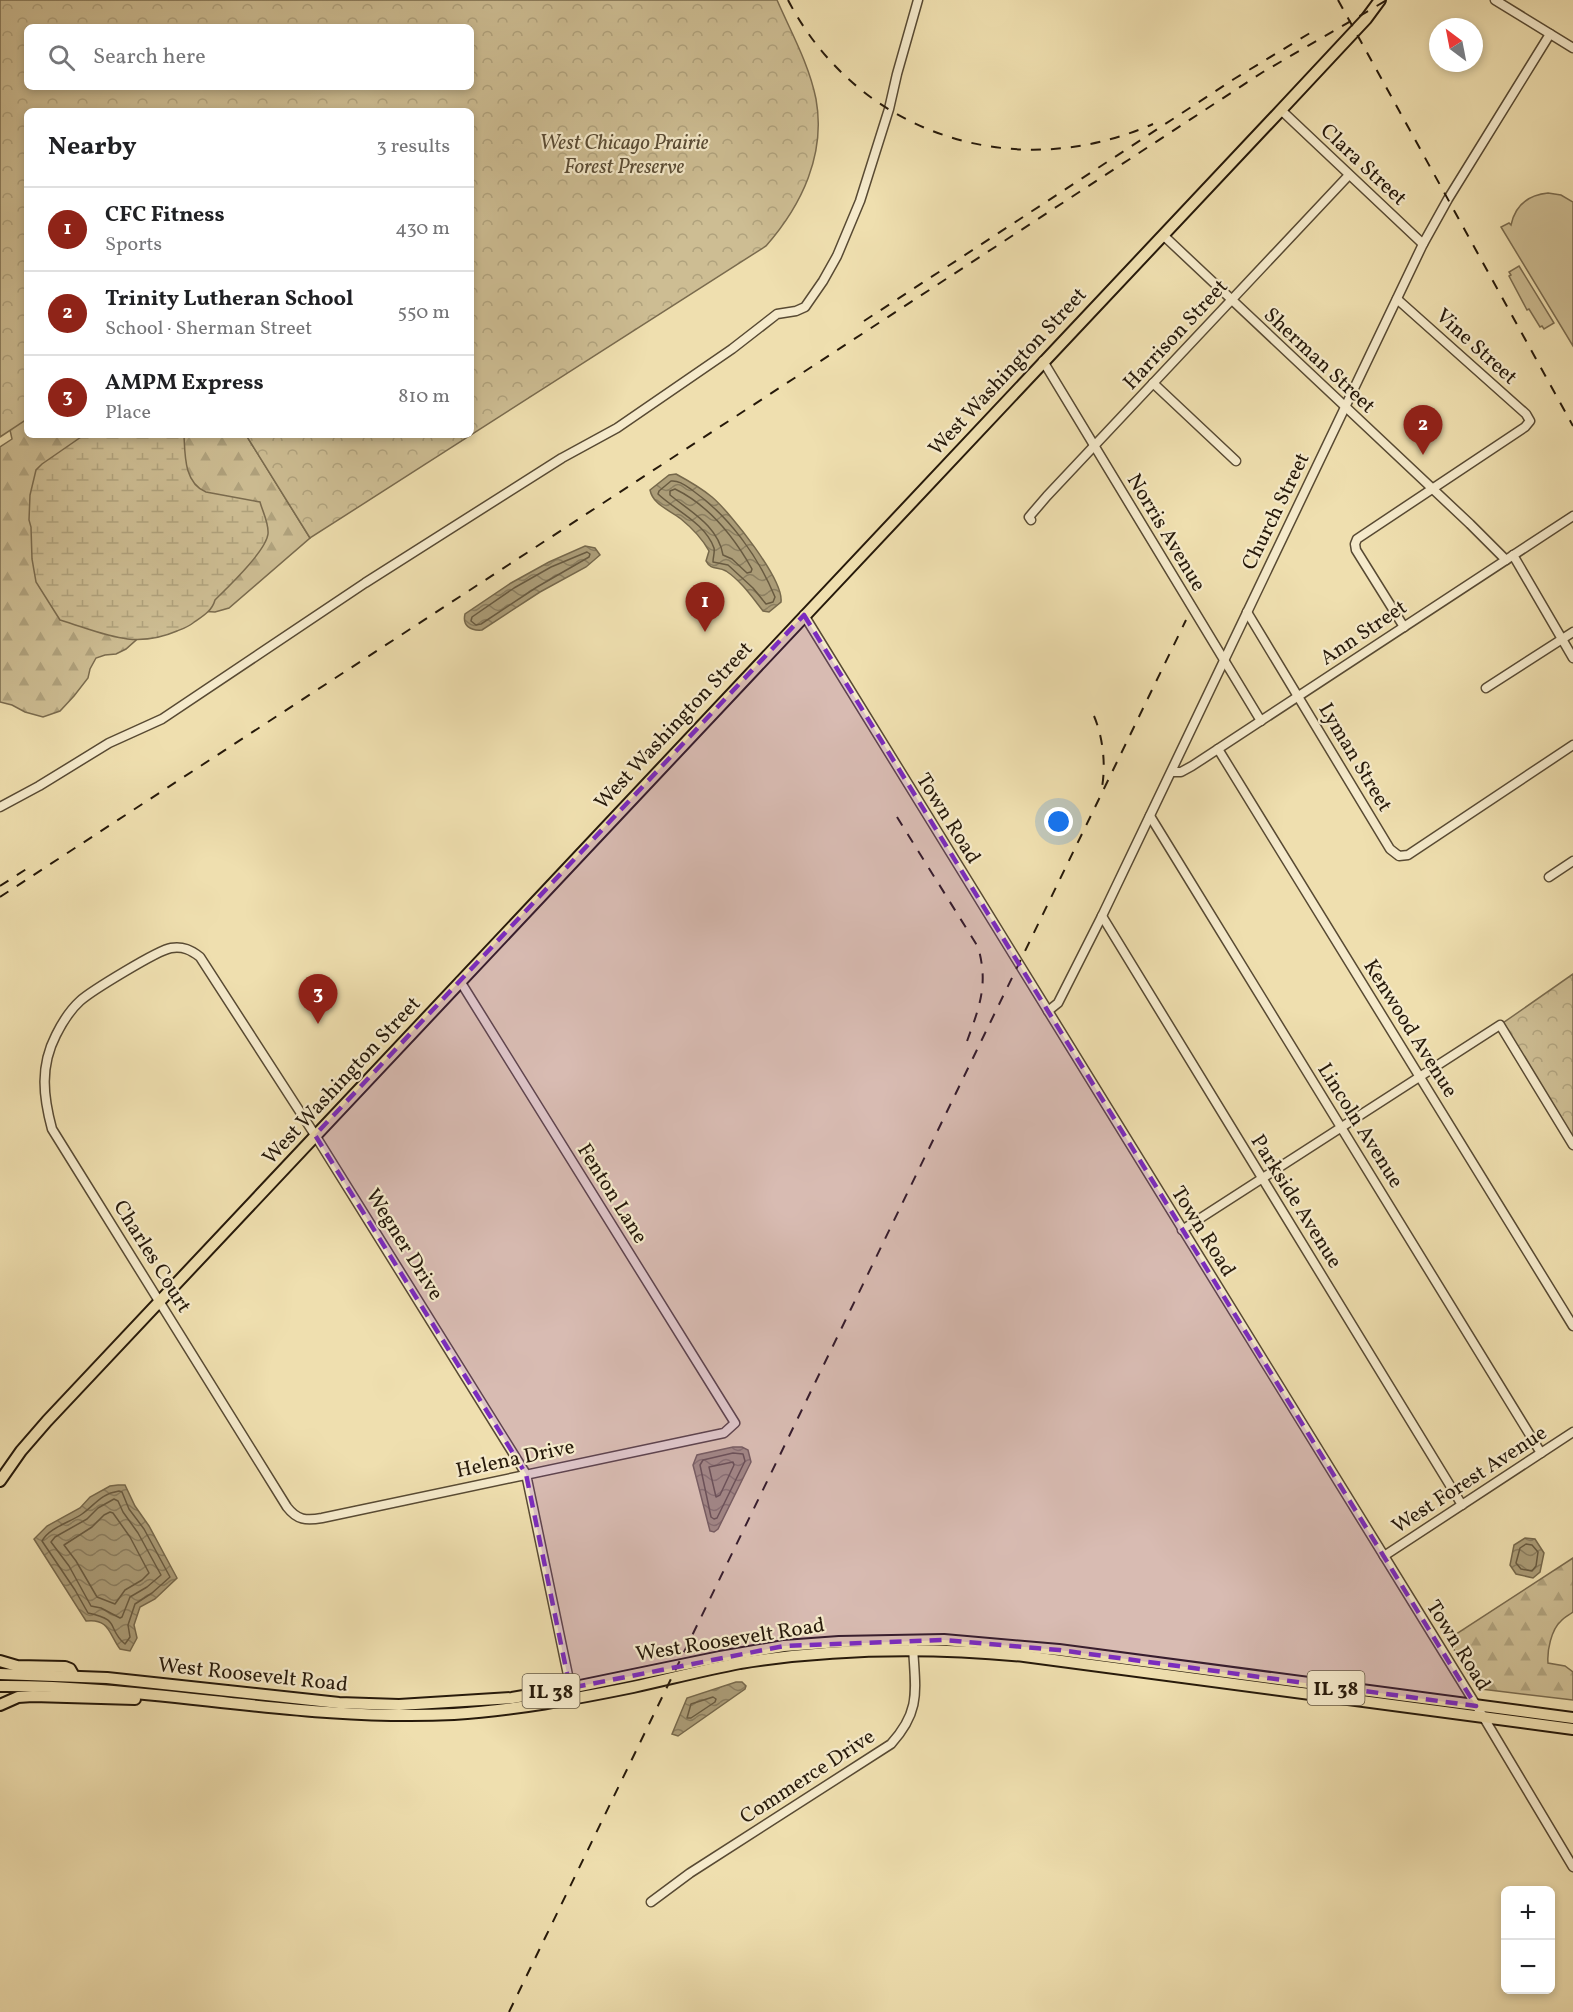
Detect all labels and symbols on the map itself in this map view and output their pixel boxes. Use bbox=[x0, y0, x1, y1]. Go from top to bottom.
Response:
north arrow bbox=[1429, 18, 1483, 72]
street label: Clara Street bbox=[1313, 117, 1413, 213]
park label: West Chicago Prairie Forest Preserve bbox=[540, 129, 709, 182]
street label: Harrison Street bbox=[1117, 273, 1235, 397]
street label: West Washington Street bbox=[922, 281, 1094, 463]
street label: Sherman Street bbox=[1257, 301, 1381, 421]
street label: Vine Street bbox=[1429, 302, 1523, 392]
pin: 2 bbox=[1404, 406, 1442, 455]
street label: Church Street bbox=[1235, 448, 1317, 575]
street label: Norris Avenue bbox=[1119, 468, 1212, 597]
pin: 1 bbox=[686, 582, 724, 632]
street label: Ann Street bbox=[1315, 594, 1413, 673]
street label: West Washington Street bbox=[588, 635, 760, 817]
street label: Lyman Street bbox=[1311, 698, 1399, 818]
street label: Town Road bbox=[908, 768, 987, 870]
your location bbox=[1044, 807, 1073, 836]
street label: Kenwood Avenue bbox=[1356, 954, 1464, 1104]
pin: 3 bbox=[298, 974, 338, 1024]
street label: West Washington Street bbox=[256, 990, 428, 1172]
street label: Lincoln Avenue bbox=[1310, 1058, 1410, 1194]
street label: Parkside Avenue bbox=[1243, 1129, 1349, 1274]
street label: Fenton Lane bbox=[569, 1138, 654, 1249]
street label: Town Road bbox=[1163, 1181, 1242, 1283]
street label: Wegner Drive bbox=[358, 1183, 450, 1306]
street label: Charles Court bbox=[106, 1195, 198, 1319]
street label: West Forest Avenue bbox=[1387, 1419, 1553, 1541]
street label: Helena Drive bbox=[453, 1433, 577, 1486]
street label: Town Road bbox=[1418, 1595, 1497, 1697]
street label: West Roosevelt Road bbox=[634, 1611, 827, 1670]
street label: West Roosevelt Road bbox=[156, 1651, 349, 1700]
road number: IL 38 bbox=[1308, 1671, 1364, 1705]
road number: IL 38 bbox=[522, 1674, 580, 1708]
street label: Commerce Drive bbox=[735, 1723, 881, 1832]

